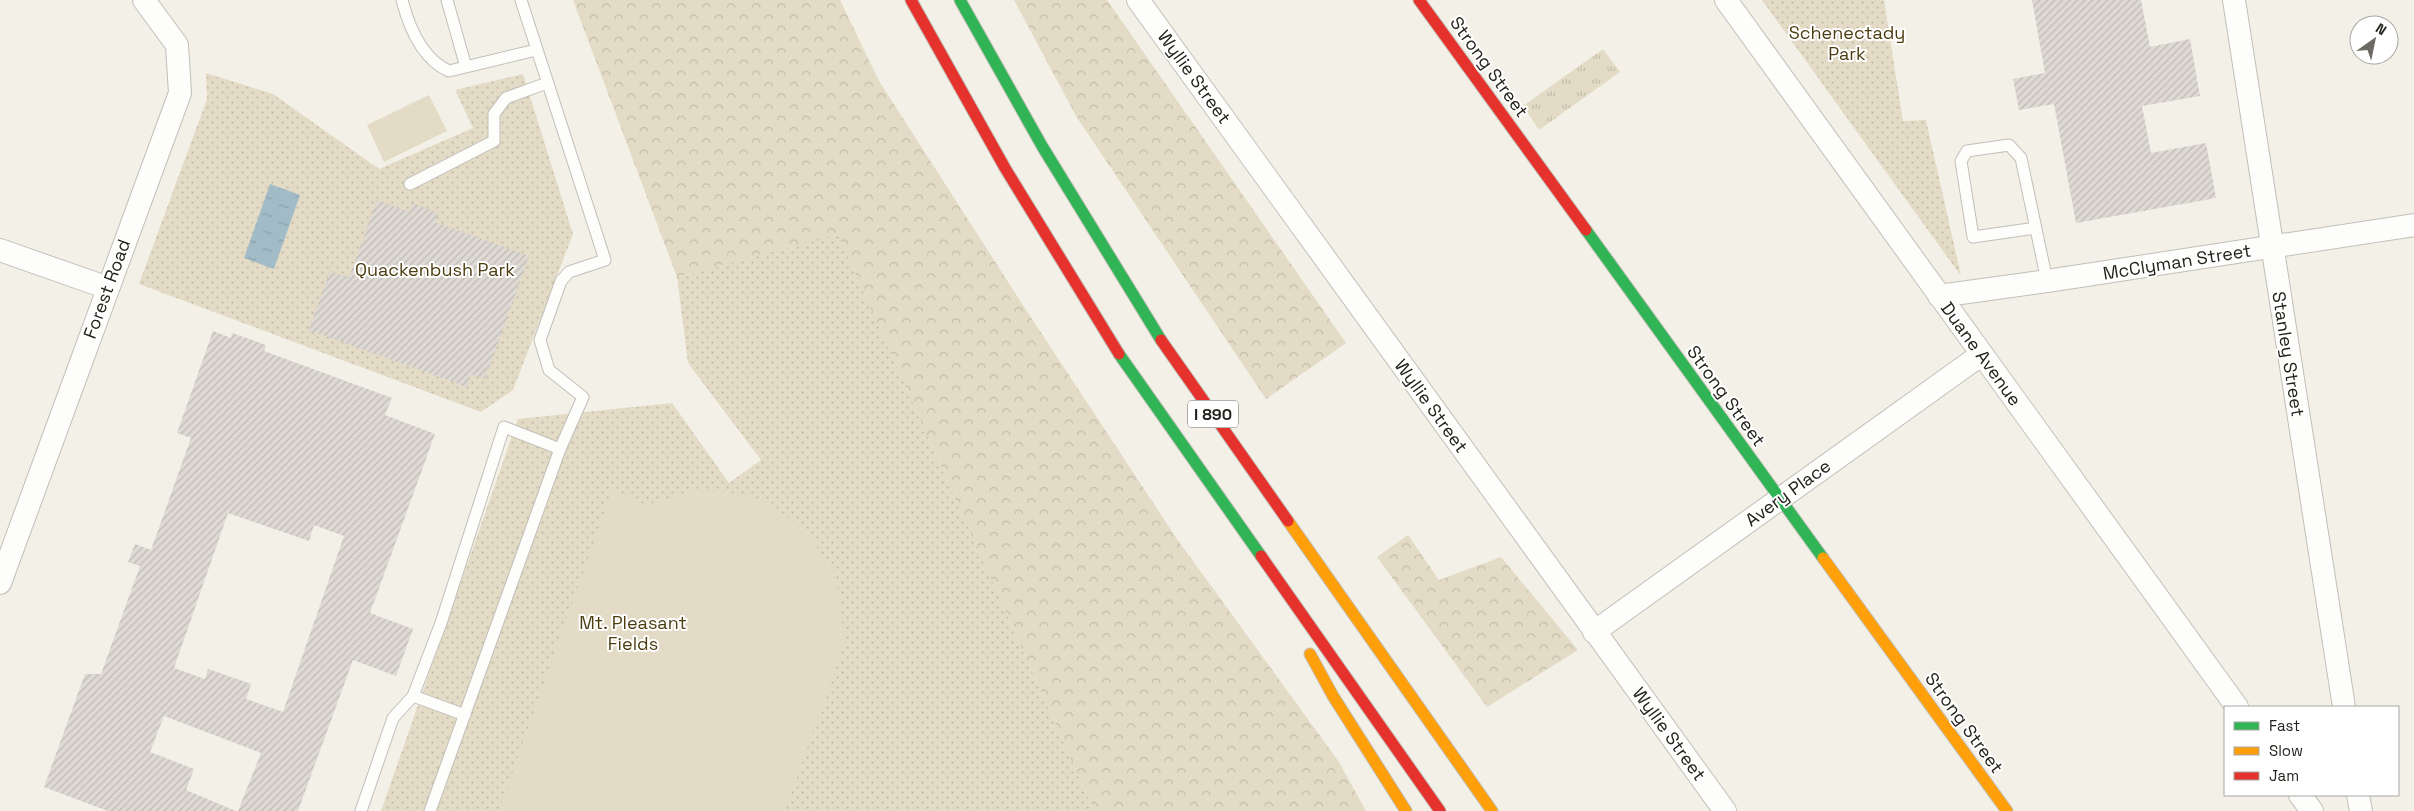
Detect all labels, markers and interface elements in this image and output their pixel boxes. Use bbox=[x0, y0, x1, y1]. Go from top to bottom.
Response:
street label: Strong Street bbox=[1445, 12, 1534, 122]
north arrow bbox=[2349, 15, 2399, 65]
text: N bbox=[2372, 19, 2390, 39]
park label: Schenectady Park bbox=[1789, 21, 1905, 65]
street label: Wyllie Street bbox=[1153, 25, 1236, 128]
street label: Forest Road bbox=[78, 236, 135, 342]
street label: McClyman Street bbox=[2101, 238, 2253, 285]
park label: Quackenbush Park bbox=[355, 258, 515, 281]
street label: Stanley Street bbox=[2267, 290, 2310, 418]
street label: Duane Avenue bbox=[1936, 297, 2027, 410]
street label: Strong Street bbox=[1682, 341, 1771, 451]
street label: Wyllie Street bbox=[1390, 354, 1473, 457]
road number: I 890 bbox=[1188, 400, 1238, 428]
street label: Avery Place bbox=[1740, 454, 1835, 531]
park label: Mt. Pleasant Fields bbox=[579, 611, 687, 655]
street label: Strong Street bbox=[1920, 668, 2009, 778]
street label: Wyllie Street bbox=[1628, 682, 1711, 785]
legend bbox=[2224, 706, 2399, 796]
text: Fast bbox=[2269, 716, 2300, 735]
text: Slow bbox=[2269, 741, 2303, 760]
text: Jam bbox=[2269, 766, 2299, 785]

